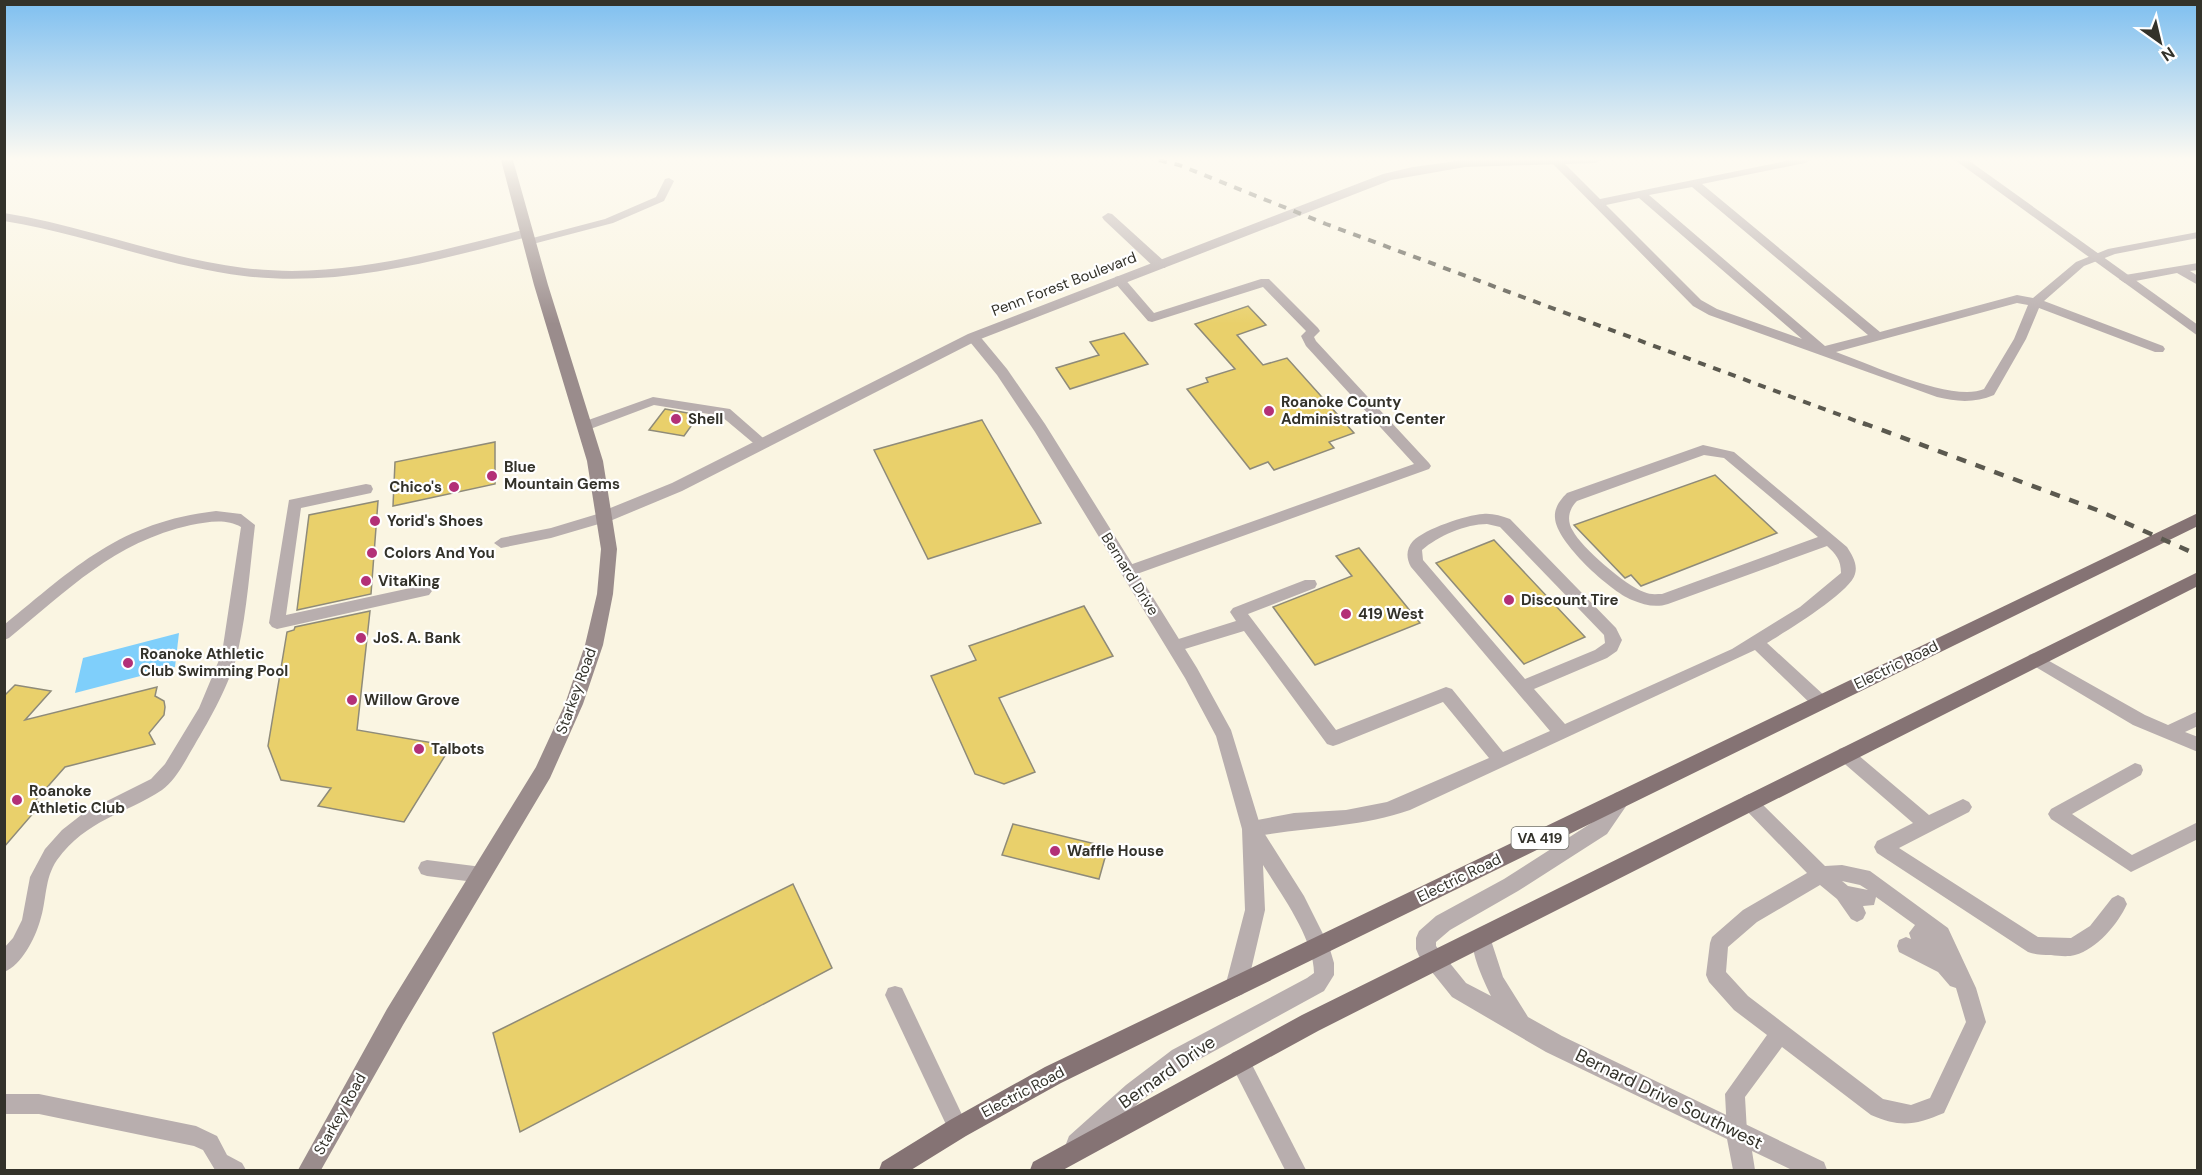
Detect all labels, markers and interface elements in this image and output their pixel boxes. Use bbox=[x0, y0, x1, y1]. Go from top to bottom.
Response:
north arrow bbox=[2130, 12, 2190, 72]
text: N bbox=[2157, 42, 2179, 66]
street label: Penn Forest Boulevard bbox=[989, 247, 1139, 321]
place label: Roanoke County Administration Center bbox=[1281, 392, 1445, 429]
marker: Roanoke County Administration Center bbox=[1262, 404, 1276, 418]
place label: Shell bbox=[688, 409, 723, 429]
marker: Shell bbox=[669, 412, 683, 426]
place label: Blue Mountain Gems bbox=[504, 457, 620, 494]
marker: Blue Mountain Gems bbox=[485, 469, 499, 483]
place label: Chico's bbox=[389, 477, 442, 497]
marker: Chico's bbox=[447, 480, 461, 494]
place label: Yorid's Shoes bbox=[387, 511, 483, 531]
marker: Yorid's Shoes bbox=[368, 514, 382, 528]
street label: Bernard Drive bbox=[1097, 529, 1163, 619]
place label: Colors And You bbox=[384, 543, 495, 563]
marker: Colors And You bbox=[365, 546, 379, 560]
place label: VitaKing bbox=[378, 571, 440, 591]
marker: VitaKing bbox=[359, 574, 373, 588]
place label: Discount Tire bbox=[1521, 590, 1619, 610]
marker: Discount Tire bbox=[1502, 593, 1516, 607]
place label: 419 West bbox=[1358, 604, 1424, 624]
marker: 419 West bbox=[1339, 607, 1353, 621]
place label: JoS. A. Bank bbox=[373, 628, 461, 648]
marker: JoS. A. Bank bbox=[354, 631, 368, 645]
street label: Electric Road bbox=[1851, 636, 1941, 694]
place label: Roanoke Athletic Club Swimming Pool bbox=[140, 644, 288, 681]
street label: Starkey Road bbox=[551, 645, 601, 737]
marker: Roanoke Athletic Club Swimming Pool bbox=[121, 656, 135, 670]
place label: Willow Grove bbox=[364, 690, 460, 710]
marker: Willow Grove bbox=[345, 693, 359, 707]
place label: Talbots bbox=[431, 739, 485, 759]
marker: Talbots bbox=[412, 742, 426, 756]
place label: Roanoke Athletic Club bbox=[29, 781, 125, 818]
marker: Roanoke Athletic Club bbox=[10, 793, 24, 807]
road number: VA 419 bbox=[1512, 827, 1568, 849]
place label: Waffle House bbox=[1067, 841, 1164, 861]
marker: Waffle House bbox=[1048, 844, 1062, 858]
street label: Electric Road bbox=[1414, 849, 1504, 907]
street label: Bernard Drive bbox=[1114, 1030, 1220, 1114]
street label: Bernard Drive Southwest bbox=[1571, 1043, 1767, 1155]
street label: Electric Road bbox=[978, 1062, 1068, 1122]
street label: Starkey Road bbox=[309, 1069, 371, 1159]

